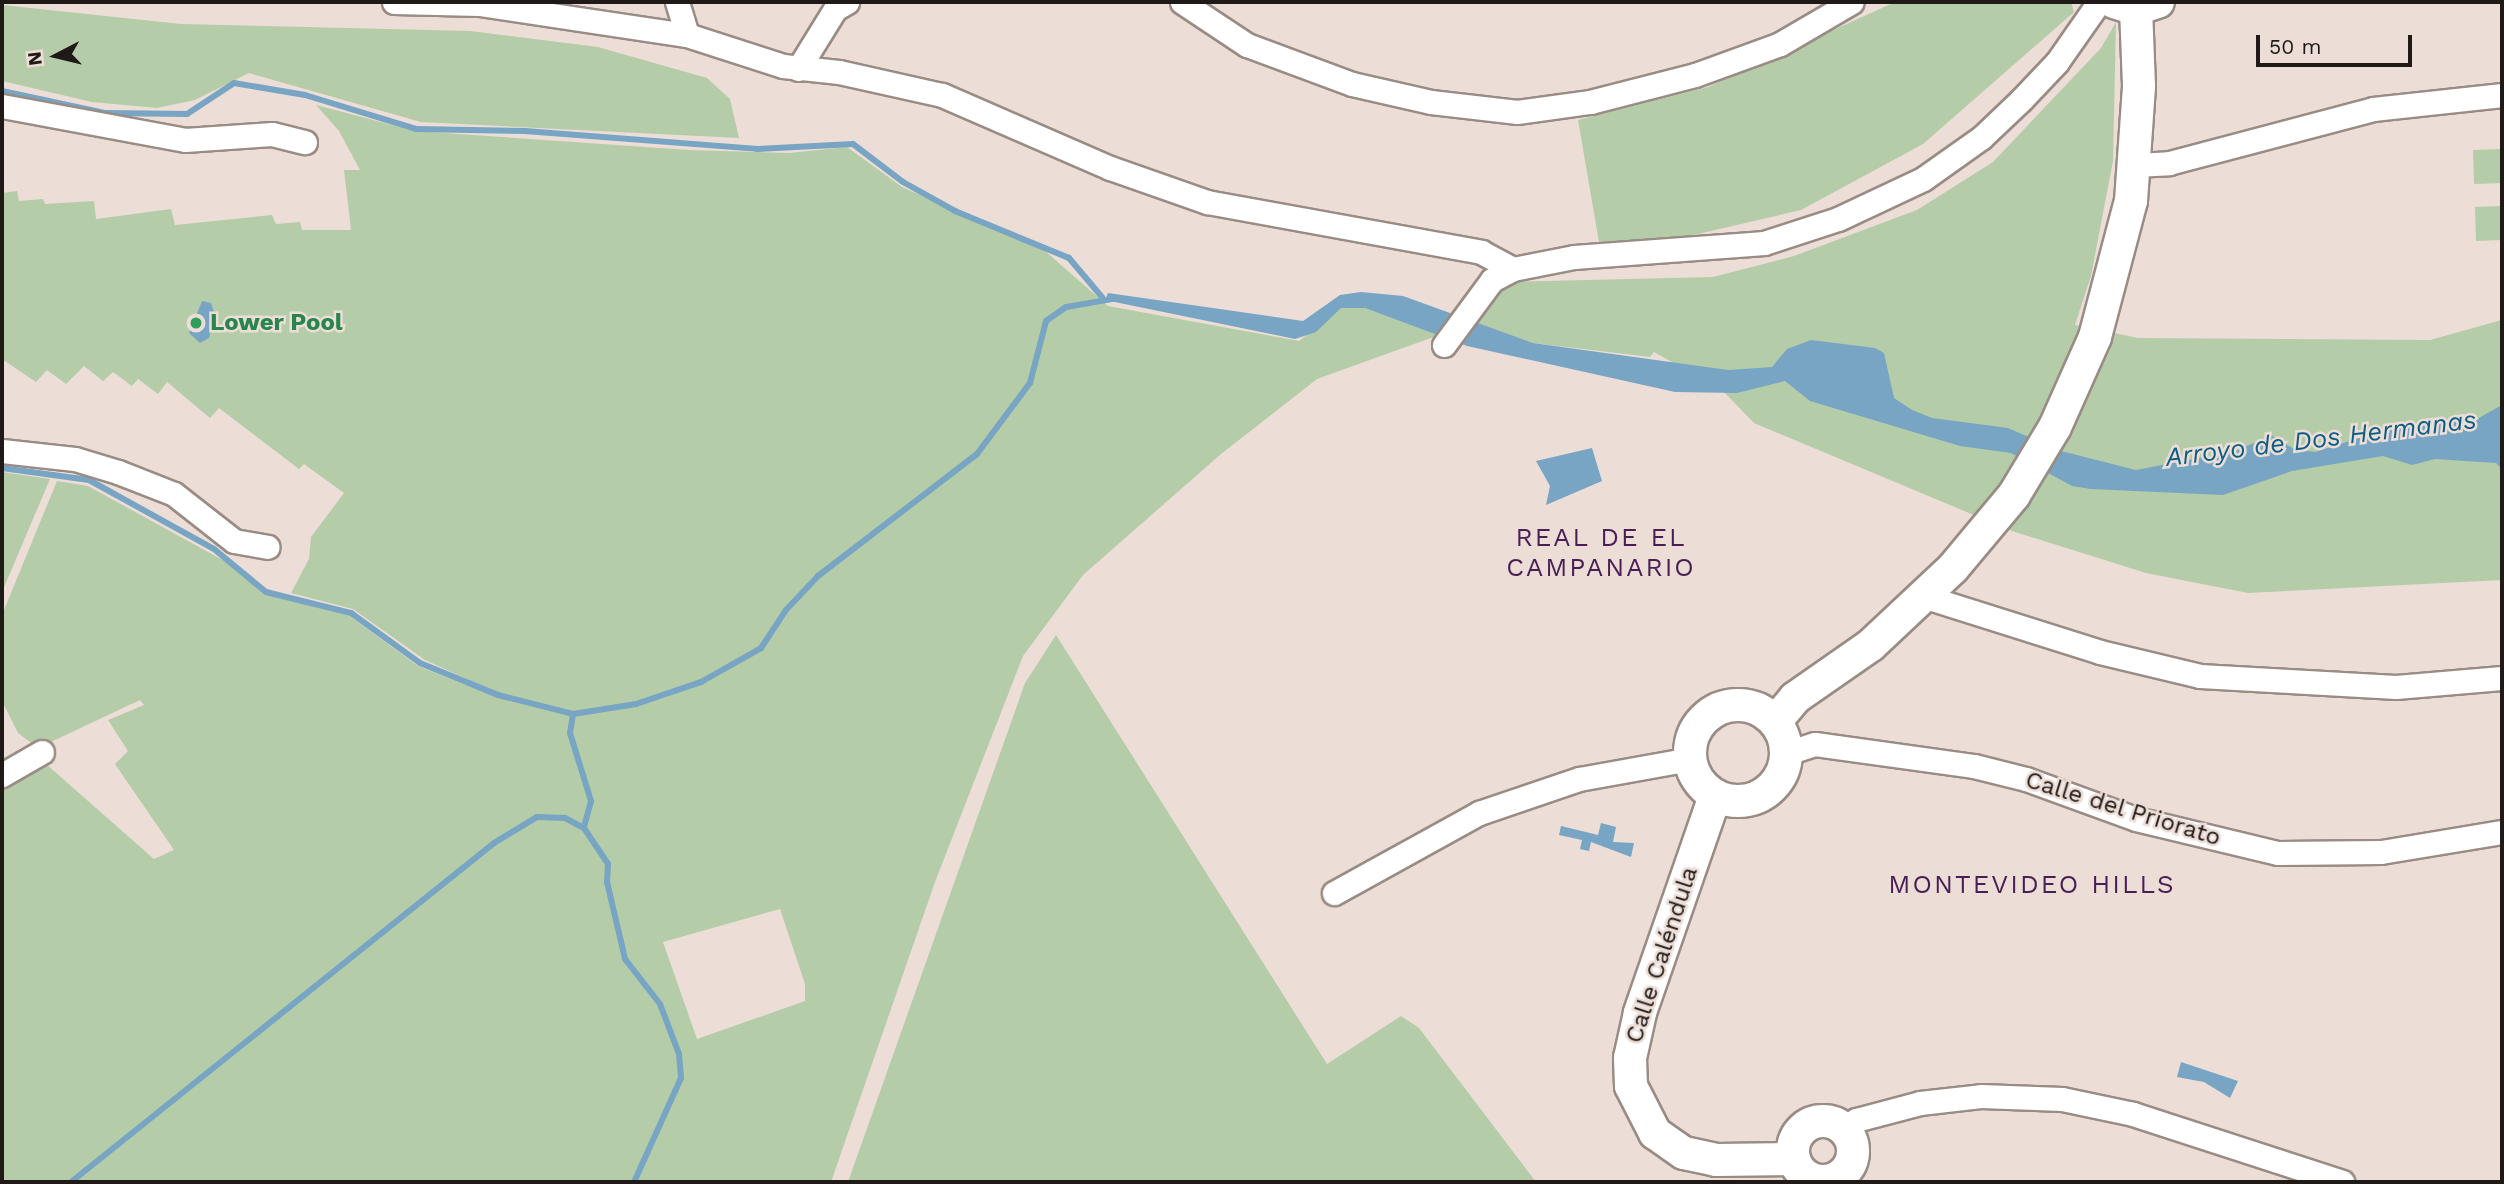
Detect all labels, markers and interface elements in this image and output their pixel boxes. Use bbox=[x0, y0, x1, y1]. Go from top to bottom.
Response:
north arrow bbox=[21, 21, 91, 91]
scale bar bbox=[2259, 21, 2415, 65]
text: 50 m bbox=[2269, 34, 2321, 59]
text: N bbox=[22, 50, 47, 67]
place label: Lower Pool bbox=[210, 309, 343, 337]
marker: Lower Pool bbox=[188, 315, 204, 331]
water label: Arroyo de Dos Hermanas bbox=[2164, 404, 2478, 474]
district label: REAL DE EL CAMPANARIO bbox=[1507, 522, 1695, 584]
street label: Calle del Priorato bbox=[2022, 765, 2224, 853]
street label: Calle Caléndula bbox=[1620, 863, 1704, 1047]
district label: MONTEVIDEO HILLS bbox=[1890, 869, 2174, 901]

